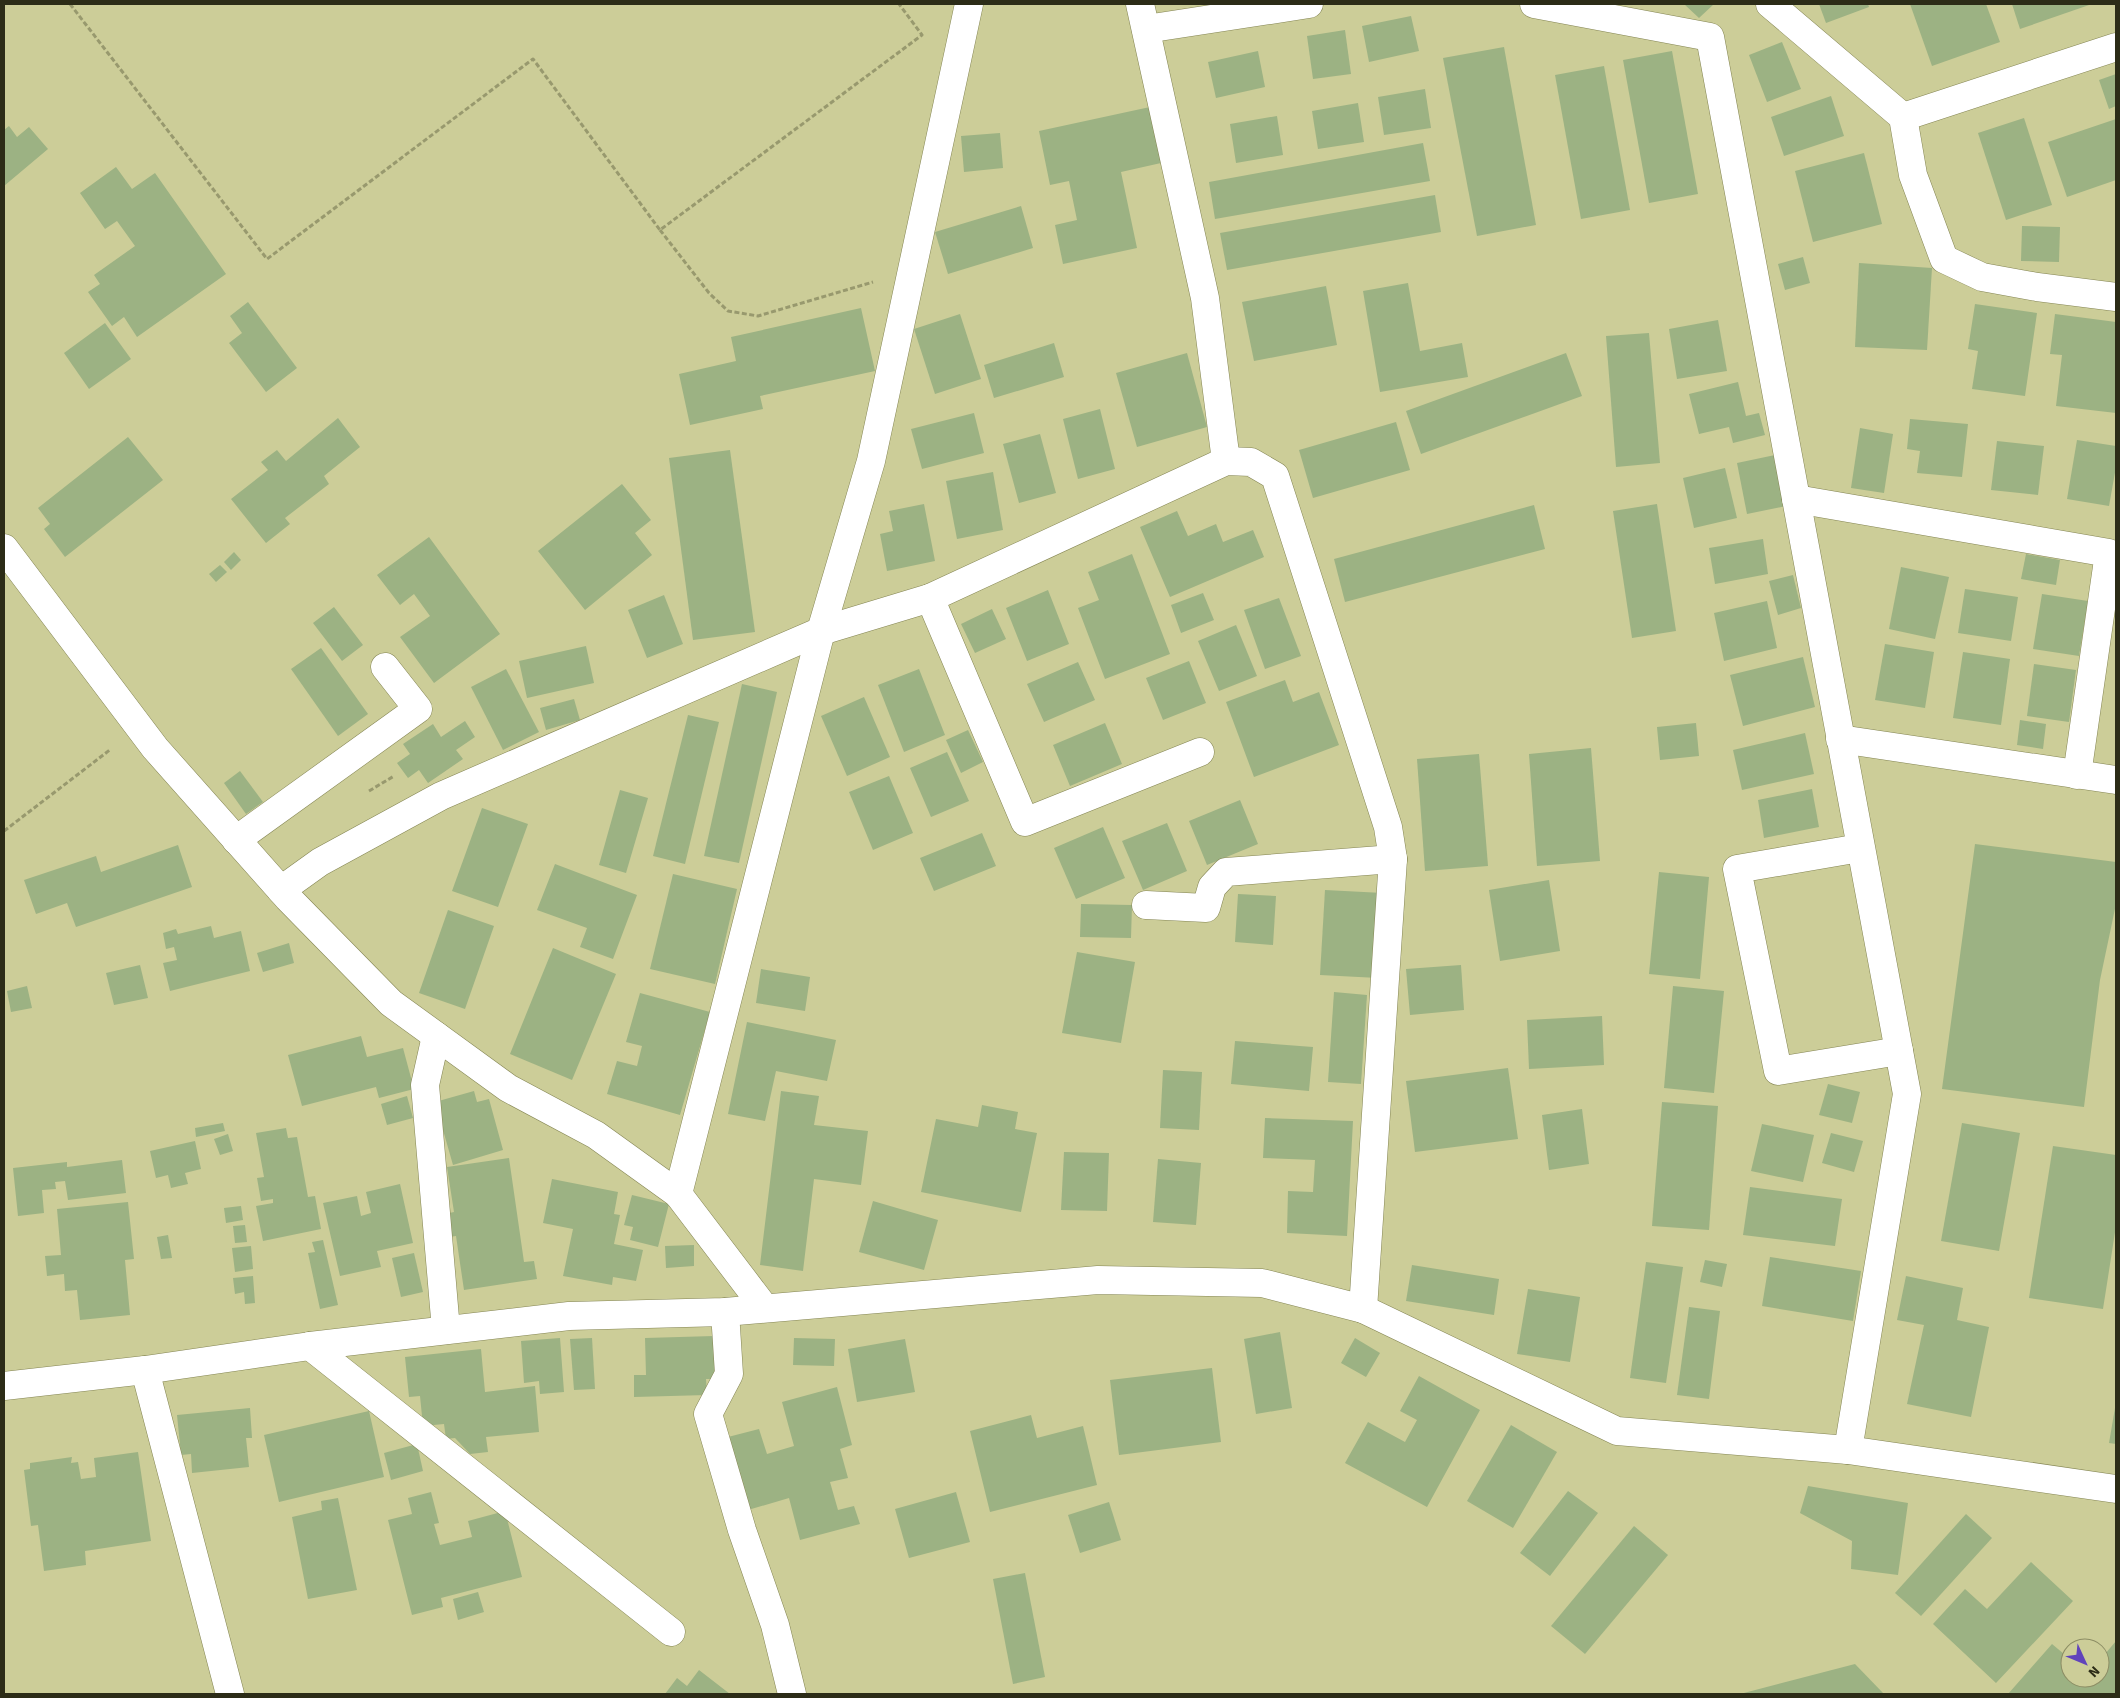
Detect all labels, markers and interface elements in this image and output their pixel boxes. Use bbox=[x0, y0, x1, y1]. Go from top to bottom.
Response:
north arrow bbox=[2060, 1638, 2110, 1688]
text: N bbox=[2083, 1661, 2104, 1682]

